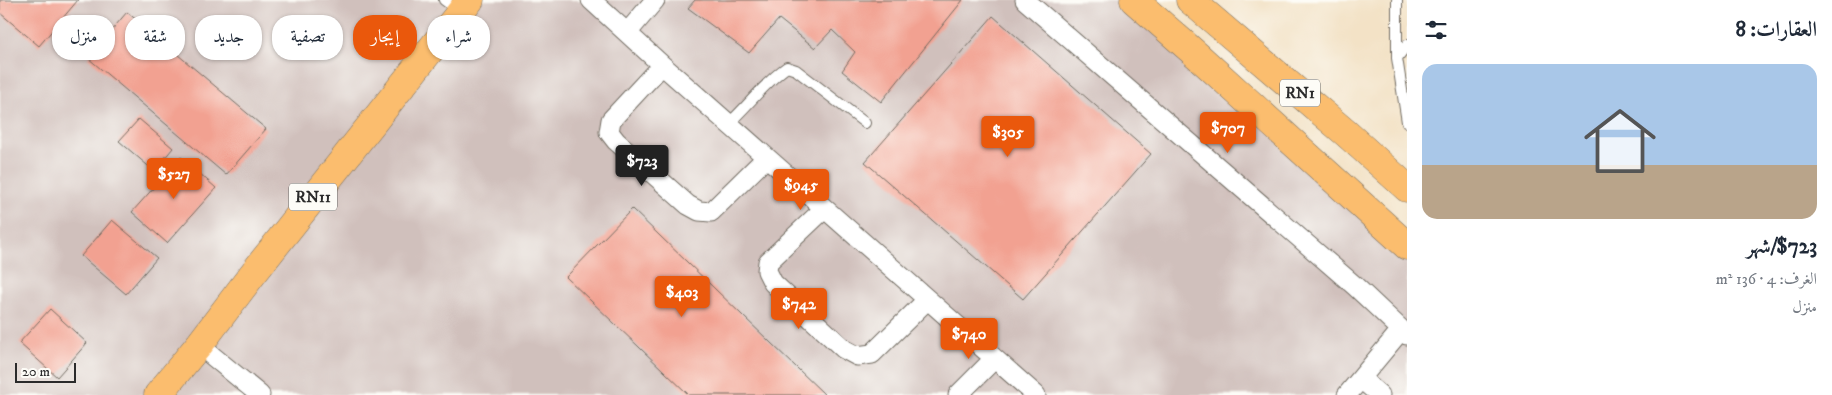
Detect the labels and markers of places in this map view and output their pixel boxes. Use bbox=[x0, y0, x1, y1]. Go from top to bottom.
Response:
pin: $707 bbox=[1198, 112, 1258, 154]
pin: $305 bbox=[978, 116, 1038, 158]
pin: $723 bbox=[612, 144, 672, 187]
pin: $527 bbox=[144, 158, 204, 200]
pin: $945 bbox=[771, 168, 831, 211]
pin: $403 bbox=[652, 276, 712, 318]
pin: $742 bbox=[769, 288, 829, 330]
pin: $740 bbox=[939, 318, 999, 360]

